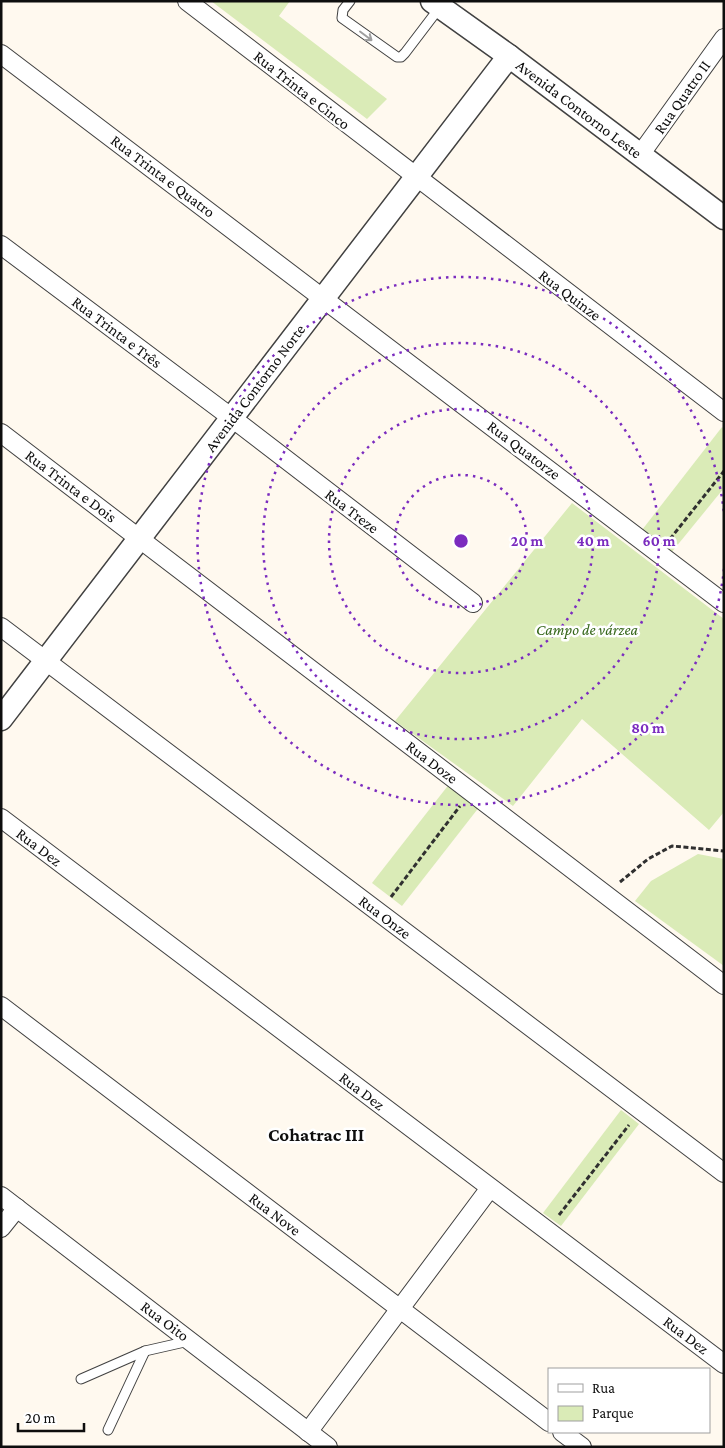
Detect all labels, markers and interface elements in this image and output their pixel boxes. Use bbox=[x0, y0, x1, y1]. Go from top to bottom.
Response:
one-way arrow bbox=[359, 31, 373, 41]
street label: Rua Trinta e Cinco bbox=[251, 47, 353, 133]
street label: Avenida Contorno Leste bbox=[513, 56, 645, 162]
street label: Rua Quatro II bbox=[651, 57, 714, 137]
street label: Rua Trinta e Quatro bbox=[108, 131, 218, 221]
street label: Rua Quinze bbox=[536, 266, 604, 324]
street label: Rua Trinta e Três bbox=[69, 293, 165, 371]
street label: Avenida Contorno Norte bbox=[202, 321, 308, 455]
street label: Rua Quatorze bbox=[484, 417, 564, 483]
street label: Rua Trinta e Dois bbox=[22, 446, 120, 526]
street label: Rua Treze bbox=[322, 485, 382, 537]
centre of rings bbox=[452, 532, 470, 550]
text: 20 m bbox=[511, 533, 543, 549]
text: 40 m bbox=[577, 533, 610, 549]
text: 60 m bbox=[643, 533, 676, 549]
park label: Campo de várzea bbox=[536, 621, 639, 639]
text: 80 m bbox=[631, 720, 665, 736]
street label: Rua Doze bbox=[403, 737, 461, 787]
street label: Rua Dez bbox=[13, 825, 65, 870]
street label: Rua Onze bbox=[356, 892, 414, 942]
street label: Rua Dez bbox=[336, 1069, 388, 1114]
district label: Cohatrac III bbox=[268, 1124, 364, 1145]
street label: Rua Nove bbox=[246, 1189, 304, 1239]
street label: Rua Oito bbox=[138, 1297, 192, 1345]
street label: Rua Dez bbox=[660, 1313, 712, 1358]
legend bbox=[548, 1368, 710, 1433]
text: Rua bbox=[592, 1380, 615, 1396]
scale bar bbox=[18, 1400, 84, 1432]
text: Parque bbox=[592, 1405, 634, 1422]
text: 20 m bbox=[25, 1410, 56, 1426]

